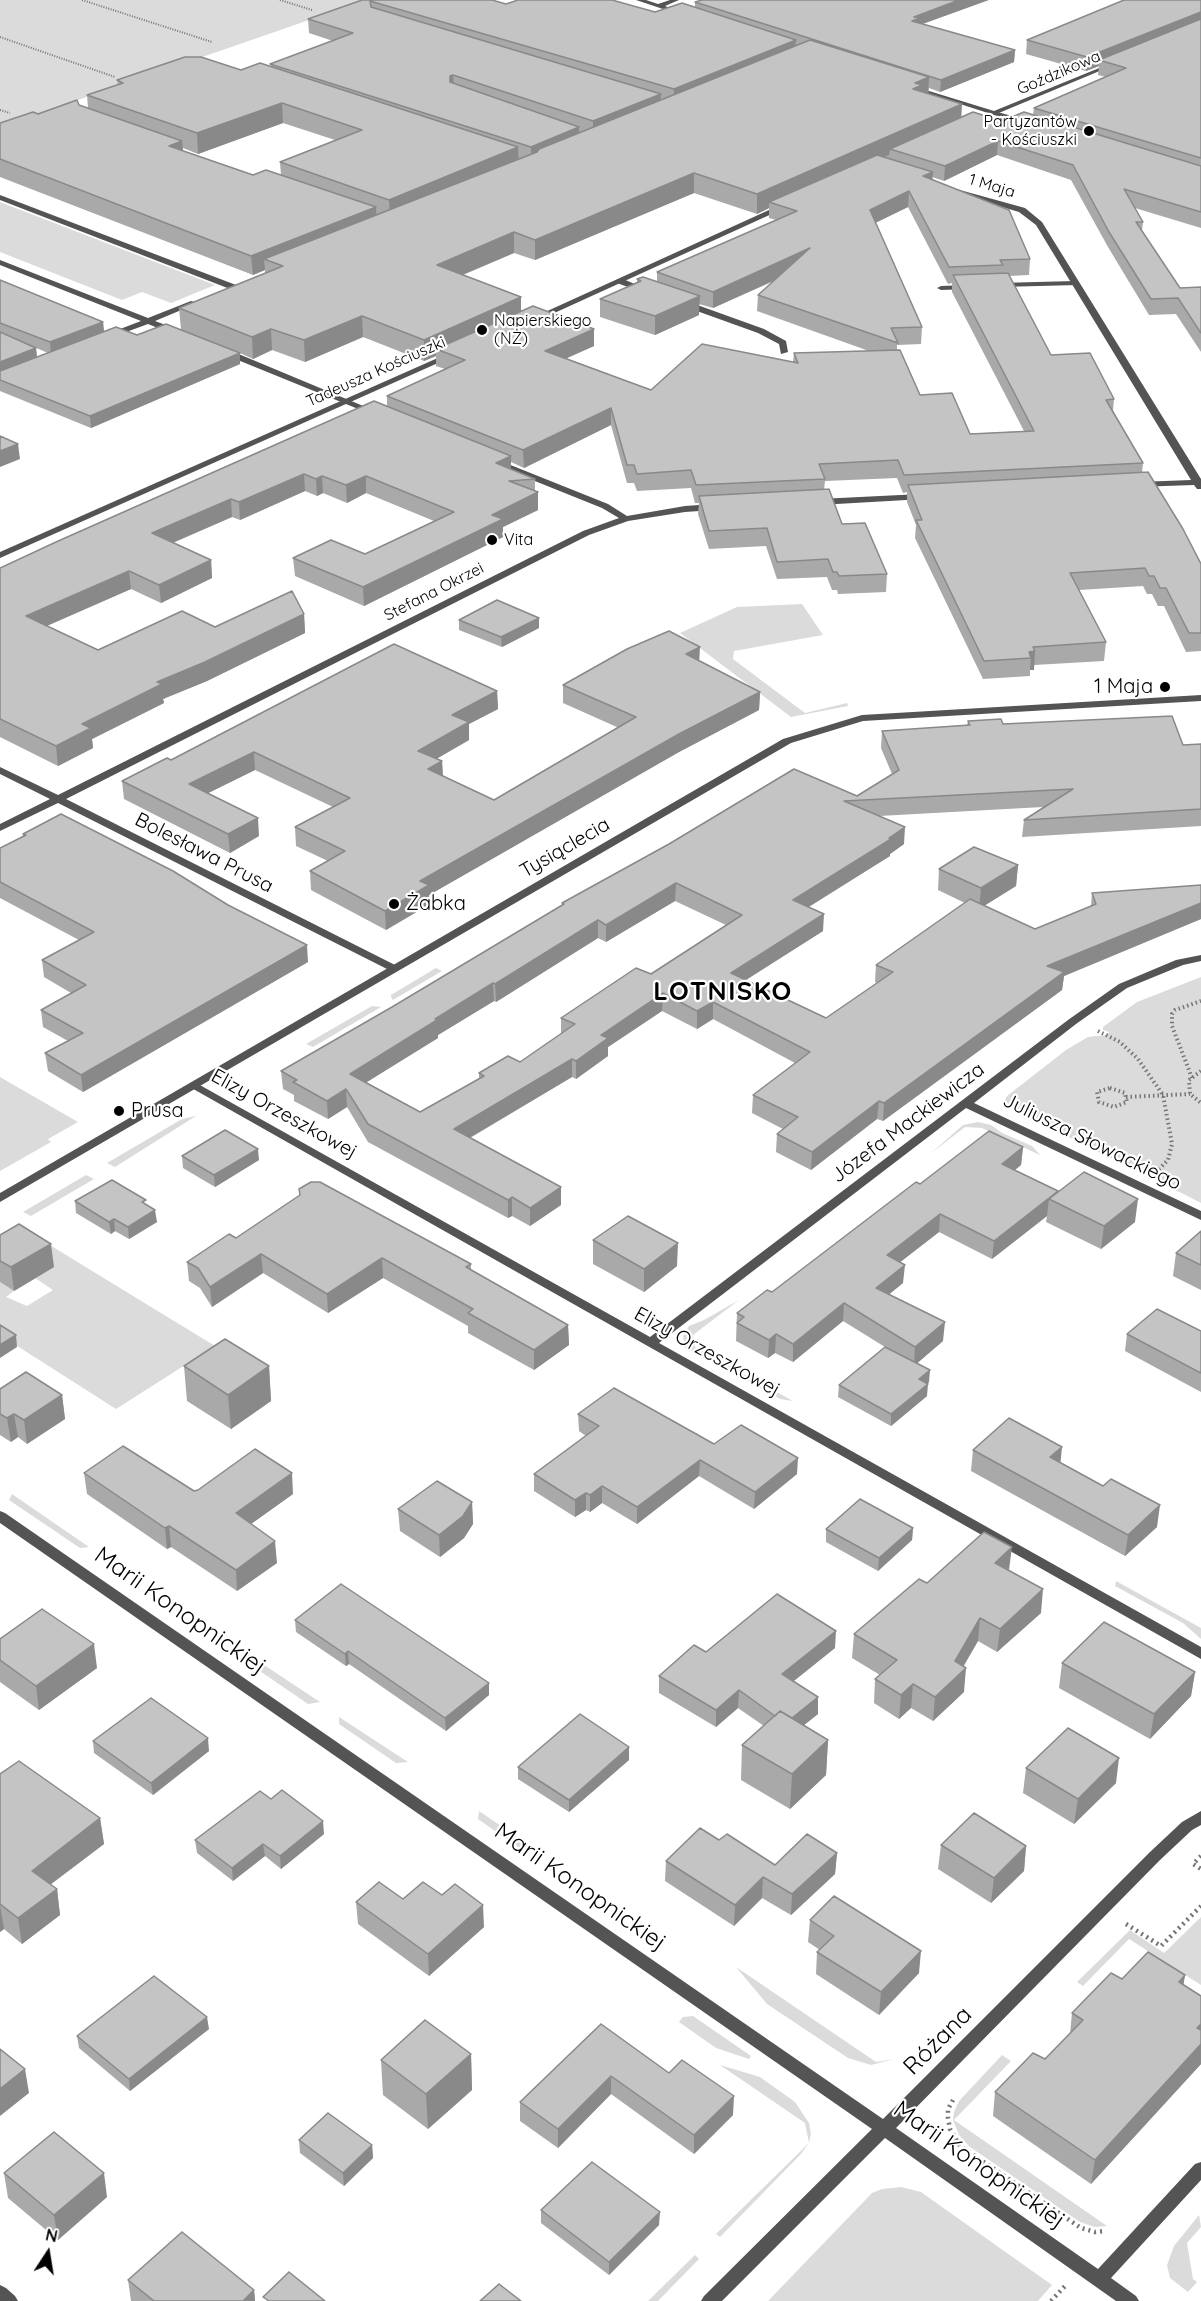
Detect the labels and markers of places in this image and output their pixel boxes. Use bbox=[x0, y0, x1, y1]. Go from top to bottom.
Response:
place label: Partyzantów - Kościuszki bbox=[983, 112, 1077, 150]
marker: Partyzantów - Kościuszki bbox=[1082, 124, 1096, 138]
place label: Napierskiego (NŻ) bbox=[494, 311, 591, 349]
marker: Napierskiego (NŻ) bbox=[475, 323, 489, 337]
place label: Vita bbox=[504, 530, 533, 550]
marker: Vita bbox=[485, 533, 499, 547]
place label: 1 Maja bbox=[1094, 675, 1153, 699]
marker: 1 Maja bbox=[1158, 680, 1172, 694]
place label: Żabka bbox=[406, 892, 466, 916]
marker: Żabka bbox=[387, 897, 401, 911]
place label: Prusa bbox=[131, 1099, 184, 1123]
marker: Prusa bbox=[112, 1104, 126, 1118]

